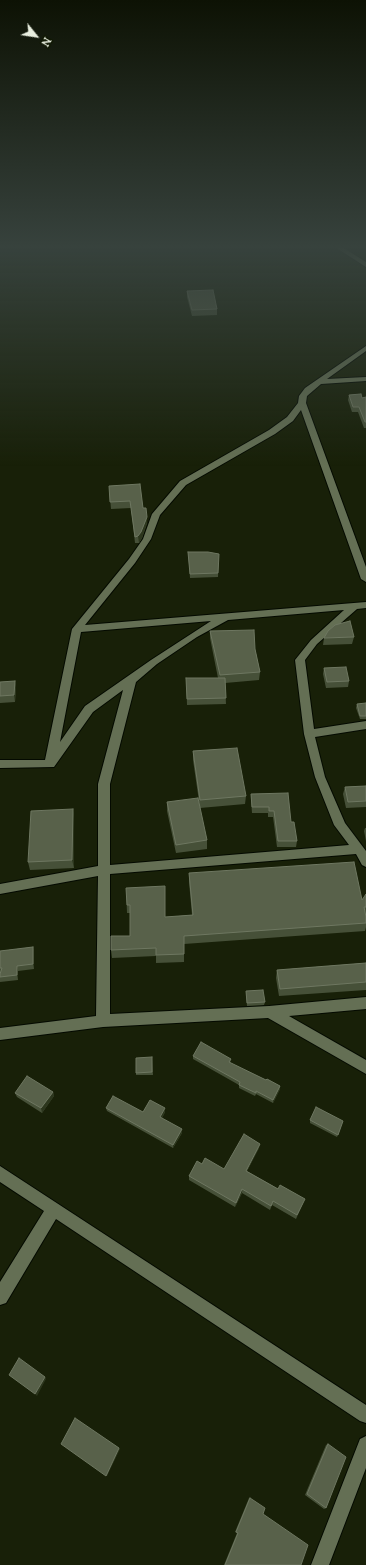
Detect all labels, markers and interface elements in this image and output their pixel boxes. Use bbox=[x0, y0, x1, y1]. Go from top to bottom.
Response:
north arrow bbox=[16, 16, 56, 56]
text: N bbox=[38, 35, 55, 49]

